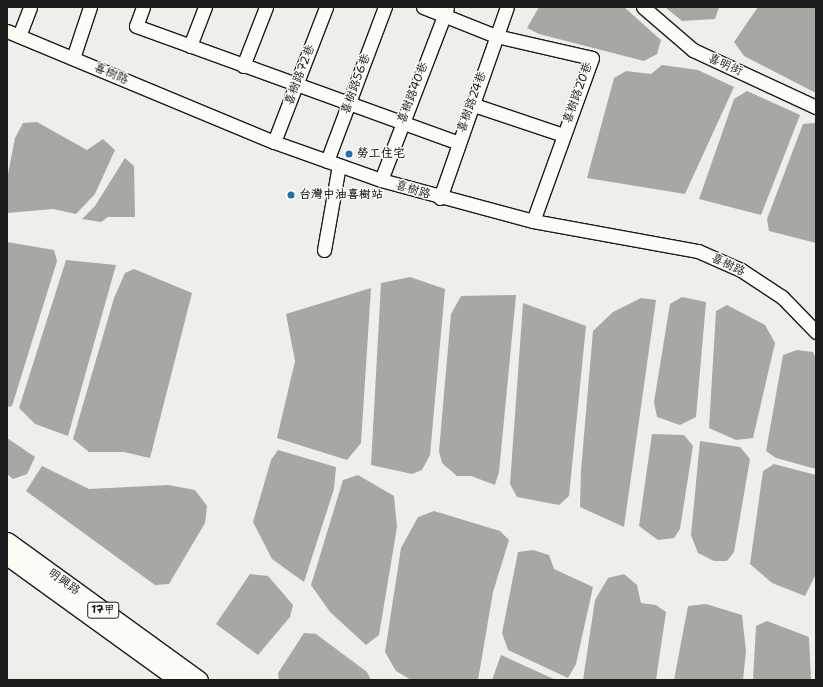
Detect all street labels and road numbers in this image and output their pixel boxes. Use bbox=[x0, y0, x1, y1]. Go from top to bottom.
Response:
street label: 喜樹路72巷 bbox=[282, 43, 318, 107]
street label: 喜明街 bbox=[706, 51, 744, 79]
street label: 喜樹路56巷 bbox=[338, 52, 374, 116]
street label: 喜樹路 bbox=[92, 60, 130, 88]
street label: 喜樹路40巷 bbox=[395, 60, 431, 126]
street label: 喜樹路20巷 bbox=[560, 60, 596, 126]
street label: 喜樹路24巷 bbox=[454, 69, 490, 135]
street label: 喜樹路 bbox=[394, 178, 432, 202]
street label: 喜樹路 bbox=[709, 251, 747, 279]
street label: 明興路 bbox=[45, 566, 83, 598]
road number: 17甲 bbox=[87, 601, 119, 619]

